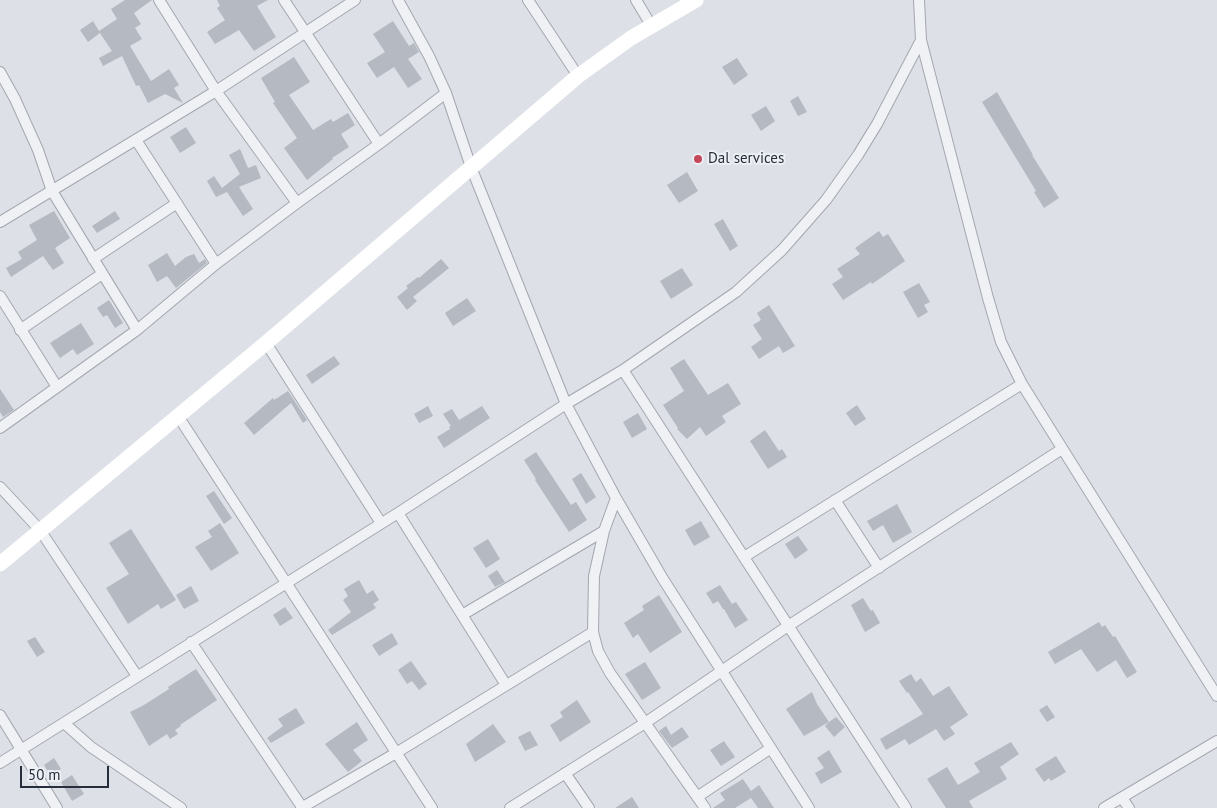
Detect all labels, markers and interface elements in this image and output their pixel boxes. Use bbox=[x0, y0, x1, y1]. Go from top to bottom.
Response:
place label: Dal services bbox=[708, 150, 784, 168]
marker: Dal services bbox=[692, 153, 704, 165]
scale bar bbox=[22, 756, 111, 788]
text: 50 m bbox=[28, 765, 61, 784]

